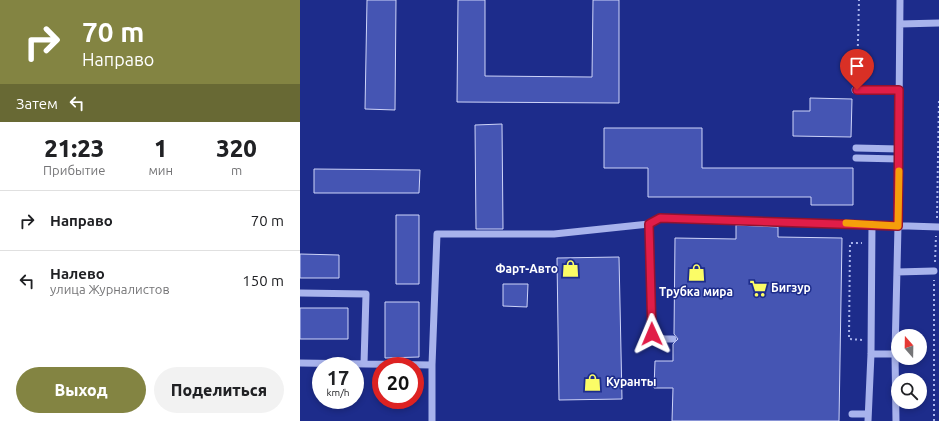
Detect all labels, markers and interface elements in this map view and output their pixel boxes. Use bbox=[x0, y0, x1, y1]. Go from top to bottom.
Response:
icon: right bbox=[16, 16, 68, 68]
text: 70 m bbox=[82, 16, 144, 47]
text: Направо bbox=[82, 49, 154, 69]
pin bbox=[840, 49, 874, 90]
icon: arrive bbox=[846, 55, 868, 77]
icon: left bbox=[66, 92, 88, 114]
text: Затем bbox=[16, 95, 58, 112]
text: 21:23 bbox=[44, 135, 104, 162]
text: 1 bbox=[154, 135, 168, 162]
text: 320 bbox=[216, 135, 257, 162]
text: Прибытие bbox=[43, 163, 105, 177]
text: мин bbox=[148, 163, 173, 177]
text: m bbox=[231, 163, 242, 177]
icon: right bbox=[16, 210, 38, 232]
text: Направо bbox=[50, 212, 113, 229]
text: 70 m bbox=[251, 212, 284, 229]
shop icon: Фарт-Авто bbox=[561, 259, 581, 279]
place label: Фарт-Авто bbox=[495, 262, 558, 275]
shop icon: Трубка мира bbox=[686, 263, 706, 283]
text: Налево bbox=[50, 265, 105, 282]
icon: left bbox=[16, 270, 38, 292]
text: 150 m bbox=[242, 272, 284, 289]
supermarket icon: Бигзур bbox=[748, 278, 768, 298]
place label: Бигзур bbox=[771, 281, 811, 294]
text: улица Журналистов bbox=[50, 282, 170, 296]
place label: Трубка мира bbox=[659, 285, 733, 298]
position arrow bbox=[631, 313, 673, 355]
north arrow bbox=[891, 329, 927, 365]
map controls bbox=[891, 329, 927, 409]
speed limit sign: 20 bbox=[372, 357, 424, 409]
text: 17 bbox=[327, 366, 349, 389]
button: Выход bbox=[16, 367, 146, 413]
button: Поделиться bbox=[154, 367, 284, 413]
shop icon: Куранты bbox=[583, 372, 603, 392]
button: search bbox=[891, 373, 927, 409]
place label: Куранты bbox=[606, 375, 656, 388]
text: km/h bbox=[326, 387, 350, 398]

